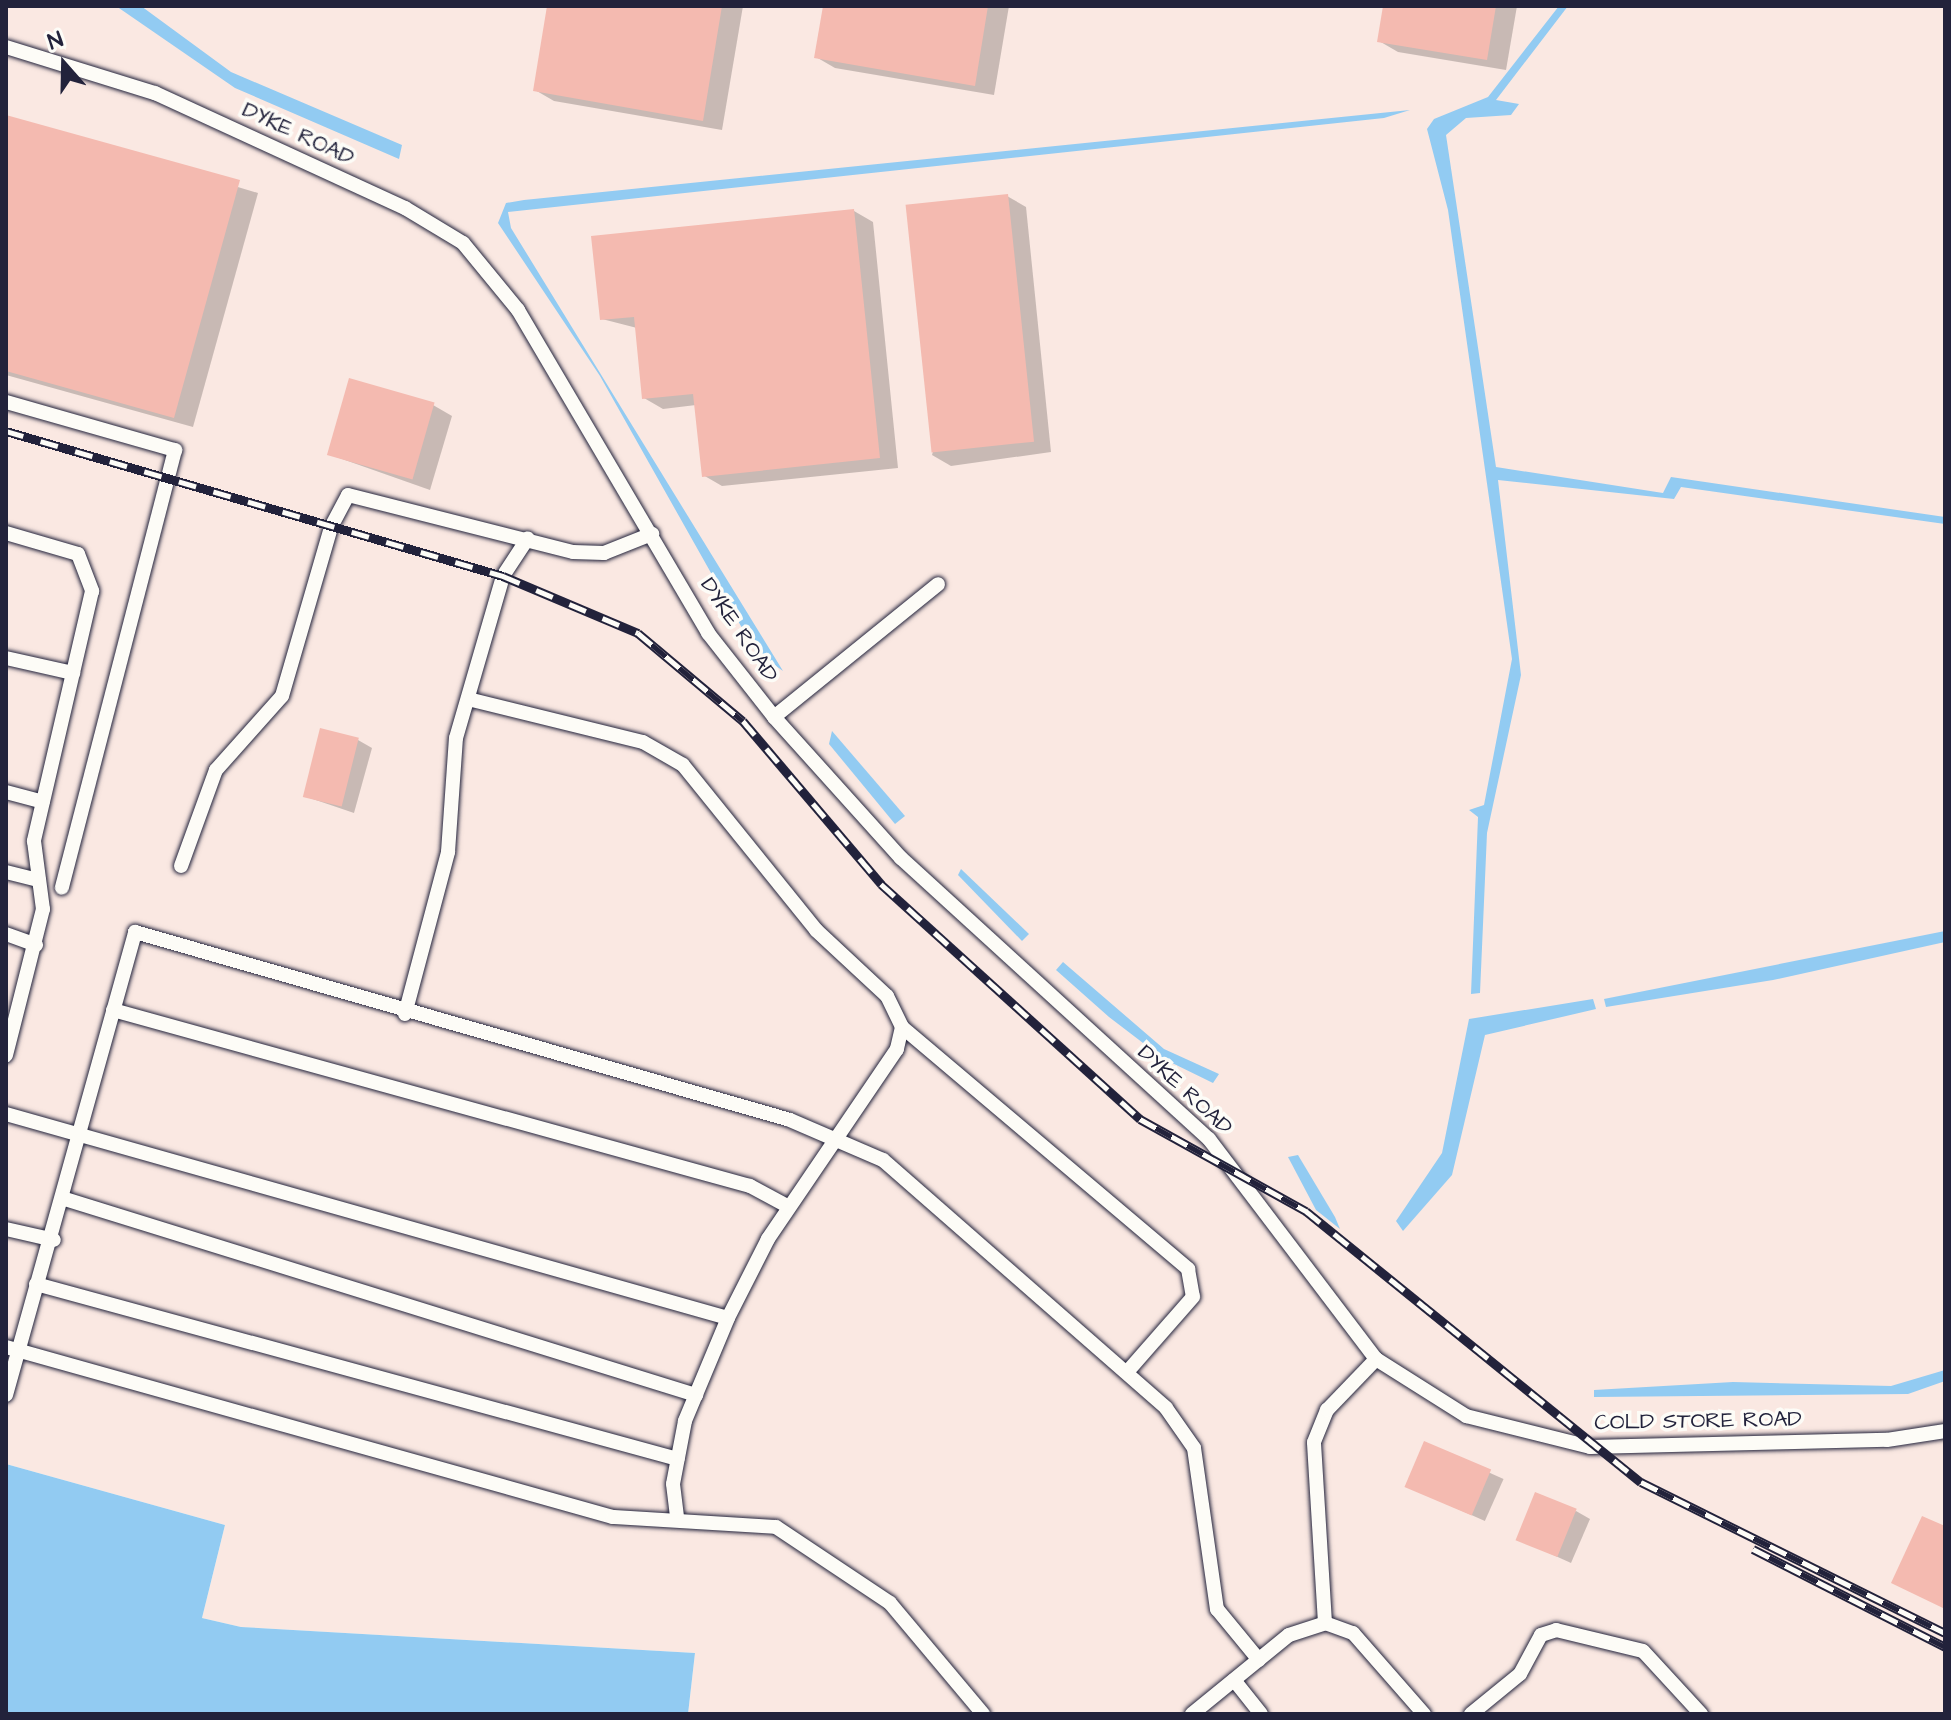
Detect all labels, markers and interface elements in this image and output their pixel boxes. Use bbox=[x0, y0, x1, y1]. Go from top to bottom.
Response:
north arrow bbox=[24, 24, 104, 104]
text: N bbox=[44, 24, 67, 58]
street label: DYKE ROAD bbox=[238, 97, 358, 171]
street label: DYKE ROAD bbox=[695, 573, 783, 687]
street label: DYKE ROAD bbox=[1132, 1039, 1238, 1141]
street label: COLD STORE ROAD bbox=[1594, 1406, 1802, 1436]

